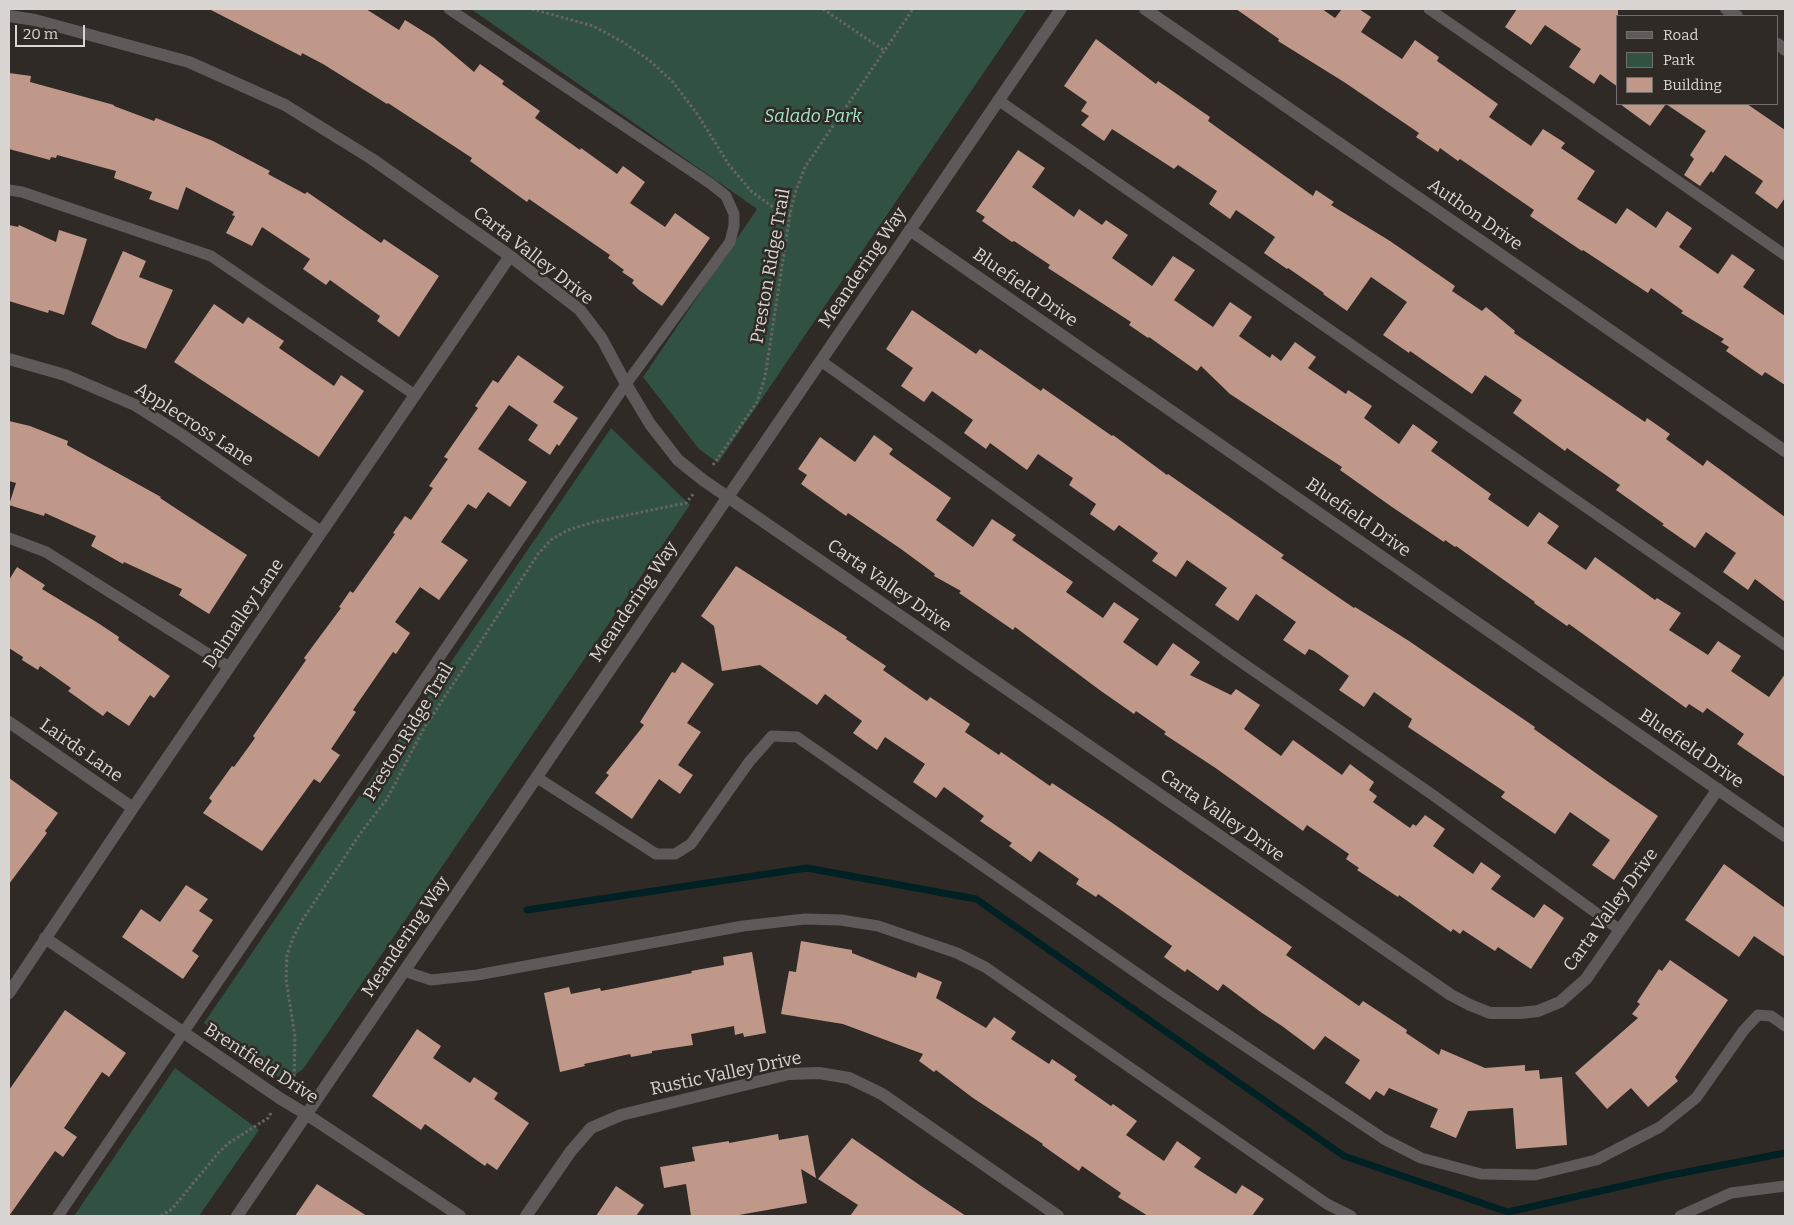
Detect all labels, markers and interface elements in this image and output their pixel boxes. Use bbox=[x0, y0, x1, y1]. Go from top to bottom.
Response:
scale bar bbox=[18, 15, 88, 47]
legend bbox=[1616, 15, 1779, 105]
text: 20 m bbox=[23, 25, 58, 43]
text: Road bbox=[1663, 26, 1698, 44]
text: Park bbox=[1663, 51, 1695, 69]
text: Building bbox=[1663, 76, 1722, 94]
park label: Salado Park bbox=[764, 106, 862, 128]
street label: Authon Drive bbox=[1423, 174, 1527, 256]
street label: Preston Ridge Trail bbox=[747, 187, 795, 345]
street label: Carta Valley Drive bbox=[468, 202, 598, 310]
street label: Meandering Way bbox=[815, 203, 911, 333]
street label: Bluefield Drive bbox=[968, 244, 1082, 332]
street label: Applecross Lane bbox=[131, 379, 257, 471]
street label: Bluefield Drive bbox=[1301, 474, 1415, 562]
street label: Carta Valley Drive bbox=[823, 535, 955, 637]
street label: Meandering Way bbox=[586, 537, 682, 667]
street label: Dalmalley Lane bbox=[199, 555, 289, 673]
street label: Preston Ridge Trail bbox=[359, 659, 459, 805]
street label: Bluefield Drive bbox=[1634, 705, 1748, 793]
street label: Lairds Lane bbox=[35, 715, 127, 787]
street label: Carta Valley Drive bbox=[1156, 765, 1288, 867]
street label: Carta Valley Drive bbox=[1559, 844, 1663, 976]
street label: Meandering Way bbox=[358, 872, 454, 1002]
street label: Brentfield Drive bbox=[200, 1019, 322, 1109]
street label: Rustic Valley Drive bbox=[648, 1047, 804, 1101]

